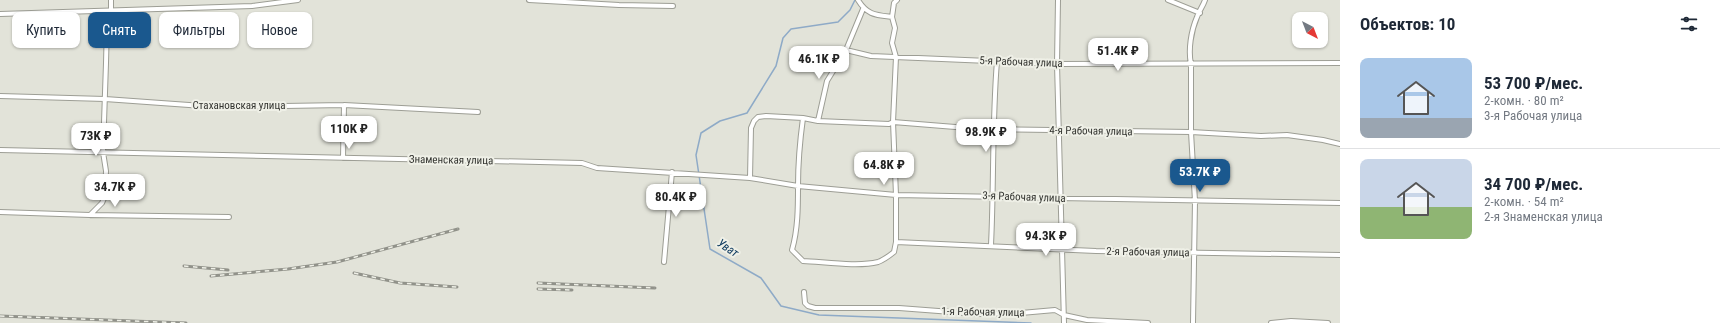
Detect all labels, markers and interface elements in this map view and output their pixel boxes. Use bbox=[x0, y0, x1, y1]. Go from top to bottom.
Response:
chip: Купить bbox=[12, 12, 80, 48]
chip: Снять bbox=[88, 12, 151, 48]
chip: Фильтры bbox=[159, 12, 239, 48]
chip: Новое bbox=[247, 12, 312, 48]
north arrow bbox=[1292, 12, 1328, 48]
map controls bbox=[1292, 12, 1328, 48]
icon: filters bbox=[1678, 13, 1700, 35]
text: Объектов: 10 bbox=[1360, 14, 1455, 34]
pin: 51.4K ₽ bbox=[1081, 38, 1155, 72]
text: 51.4K ₽ bbox=[1097, 43, 1139, 58]
pin: 46.1K ₽ bbox=[782, 46, 856, 80]
text: 46.1K ₽ bbox=[798, 51, 840, 66]
street label: 5-я Рабочая улица bbox=[979, 54, 1063, 70]
text: 53 700 ₽/мес. bbox=[1484, 73, 1583, 93]
icon: home bbox=[1392, 74, 1440, 122]
text: 2-комн. · 80 m² bbox=[1484, 93, 1564, 108]
street label: Стахановская улица bbox=[193, 99, 285, 112]
text: 3-я Рабочая улица bbox=[1484, 108, 1582, 123]
pin: 110K ₽ bbox=[316, 116, 382, 150]
pin: 98.9K ₽ bbox=[949, 119, 1023, 153]
text: 110K ₽ bbox=[330, 121, 368, 136]
pin: 73K ₽ bbox=[68, 123, 124, 157]
text: 98.9K ₽ bbox=[965, 124, 1007, 139]
street label: 4-я Рабочая улица bbox=[1049, 124, 1133, 138]
text: 73K ₽ bbox=[80, 128, 112, 143]
pin: 64.8K ₽ bbox=[847, 152, 921, 186]
street label: Знаменская улица bbox=[409, 153, 493, 167]
text: 64.8K ₽ bbox=[863, 157, 905, 172]
pin: 53.7K ₽ bbox=[1163, 159, 1237, 193]
text: 53.7K ₽ bbox=[1179, 164, 1221, 179]
pin: 34.7K ₽ bbox=[78, 174, 152, 208]
text: 34 700 ₽/мес. bbox=[1484, 174, 1583, 194]
icon: home bbox=[1392, 175, 1440, 223]
text: 34.7K ₽ bbox=[94, 179, 136, 194]
pin: 80.4K ₽ bbox=[639, 184, 713, 218]
text: 80.4K ₽ bbox=[655, 189, 697, 204]
street label: 3-я Рабочая улица bbox=[982, 189, 1066, 205]
text: 2-комн. · 54 m² bbox=[1484, 194, 1564, 209]
text: 2-я Знаменская улица bbox=[1484, 209, 1603, 224]
pin: 94.3K ₽ bbox=[1009, 223, 1083, 257]
text: 94.3K ₽ bbox=[1025, 228, 1067, 243]
water label: Уват bbox=[715, 236, 742, 261]
street label: 2-я Рабочая улица bbox=[1106, 245, 1190, 259]
street label: 1-я Рабочая улица bbox=[941, 305, 1025, 319]

